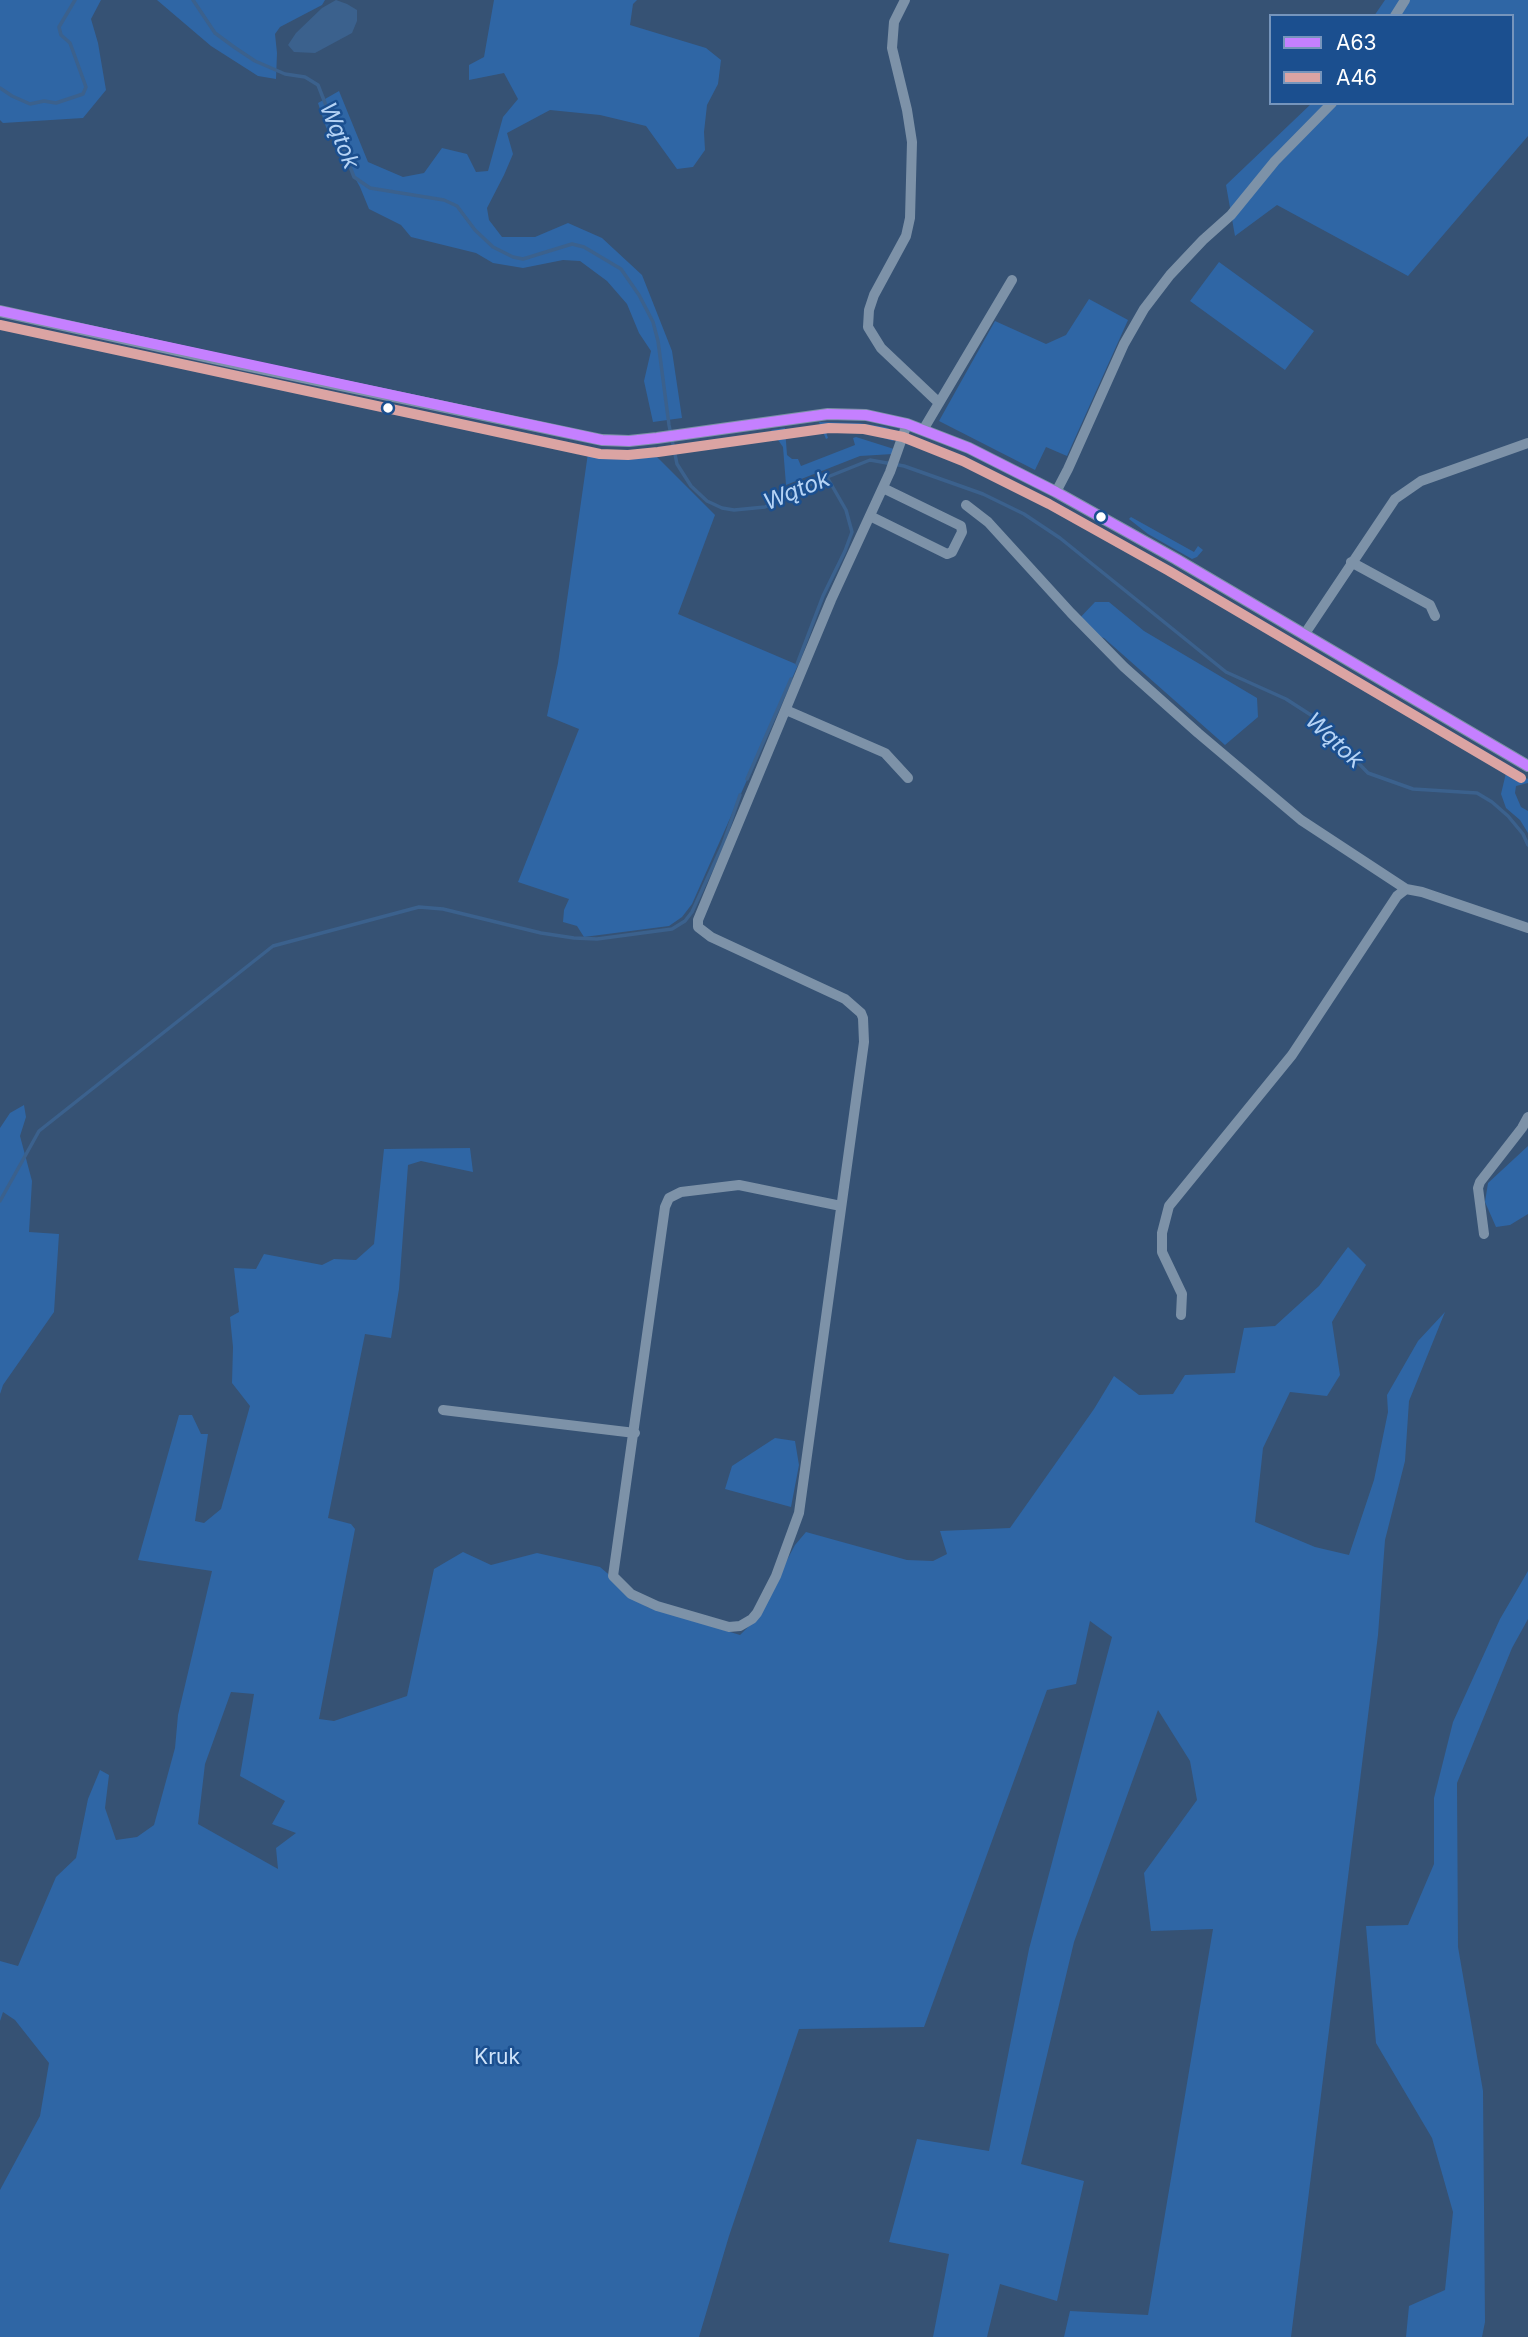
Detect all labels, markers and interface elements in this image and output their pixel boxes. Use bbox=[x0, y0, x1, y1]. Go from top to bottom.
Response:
legend bbox=[1269, 14, 1514, 105]
text: A63 bbox=[1336, 30, 1376, 55]
text: A46 bbox=[1336, 65, 1377, 90]
water label: Wątok bbox=[313, 99, 365, 173]
unlabelled marker bbox=[381, 401, 395, 415]
water label: Wątok bbox=[760, 465, 834, 517]
unlabelled marker bbox=[1094, 510, 1108, 524]
water label: Wątok bbox=[1299, 707, 1369, 775]
park label: Kruk bbox=[474, 2045, 520, 2071]

